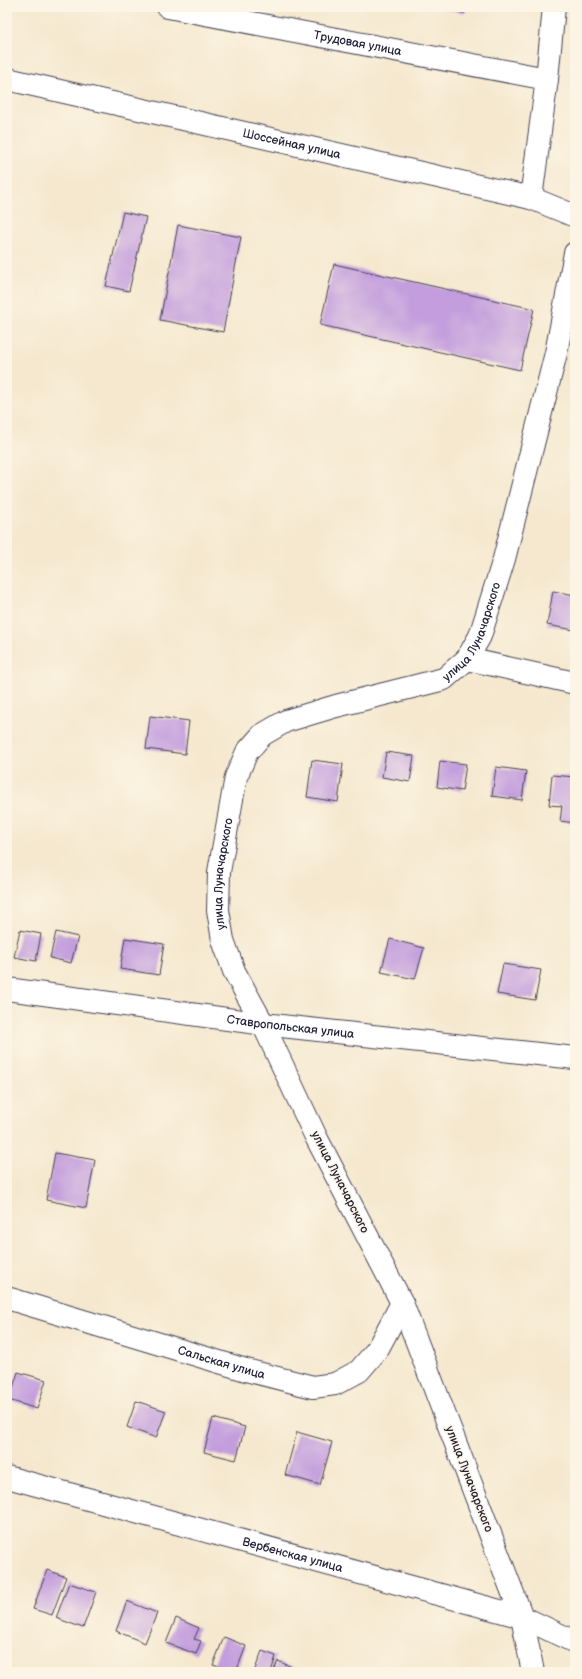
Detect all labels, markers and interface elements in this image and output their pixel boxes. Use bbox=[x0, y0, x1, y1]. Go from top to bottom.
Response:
street label: Трудовая улица bbox=[312, 27, 403, 59]
street label: Шоссейная улица bbox=[241, 125, 342, 162]
street label: улица Луначарского bbox=[439, 580, 504, 685]
street label: улица Луначарского bbox=[210, 817, 236, 931]
street label: Ставропольская улица bbox=[226, 1012, 355, 1041]
street label: улица Луначарского bbox=[308, 1128, 372, 1236]
street label: Сальская улица bbox=[176, 1342, 267, 1382]
street label: улица Луначарского bbox=[442, 1424, 496, 1534]
street label: Вербенская улица bbox=[241, 1534, 345, 1575]

